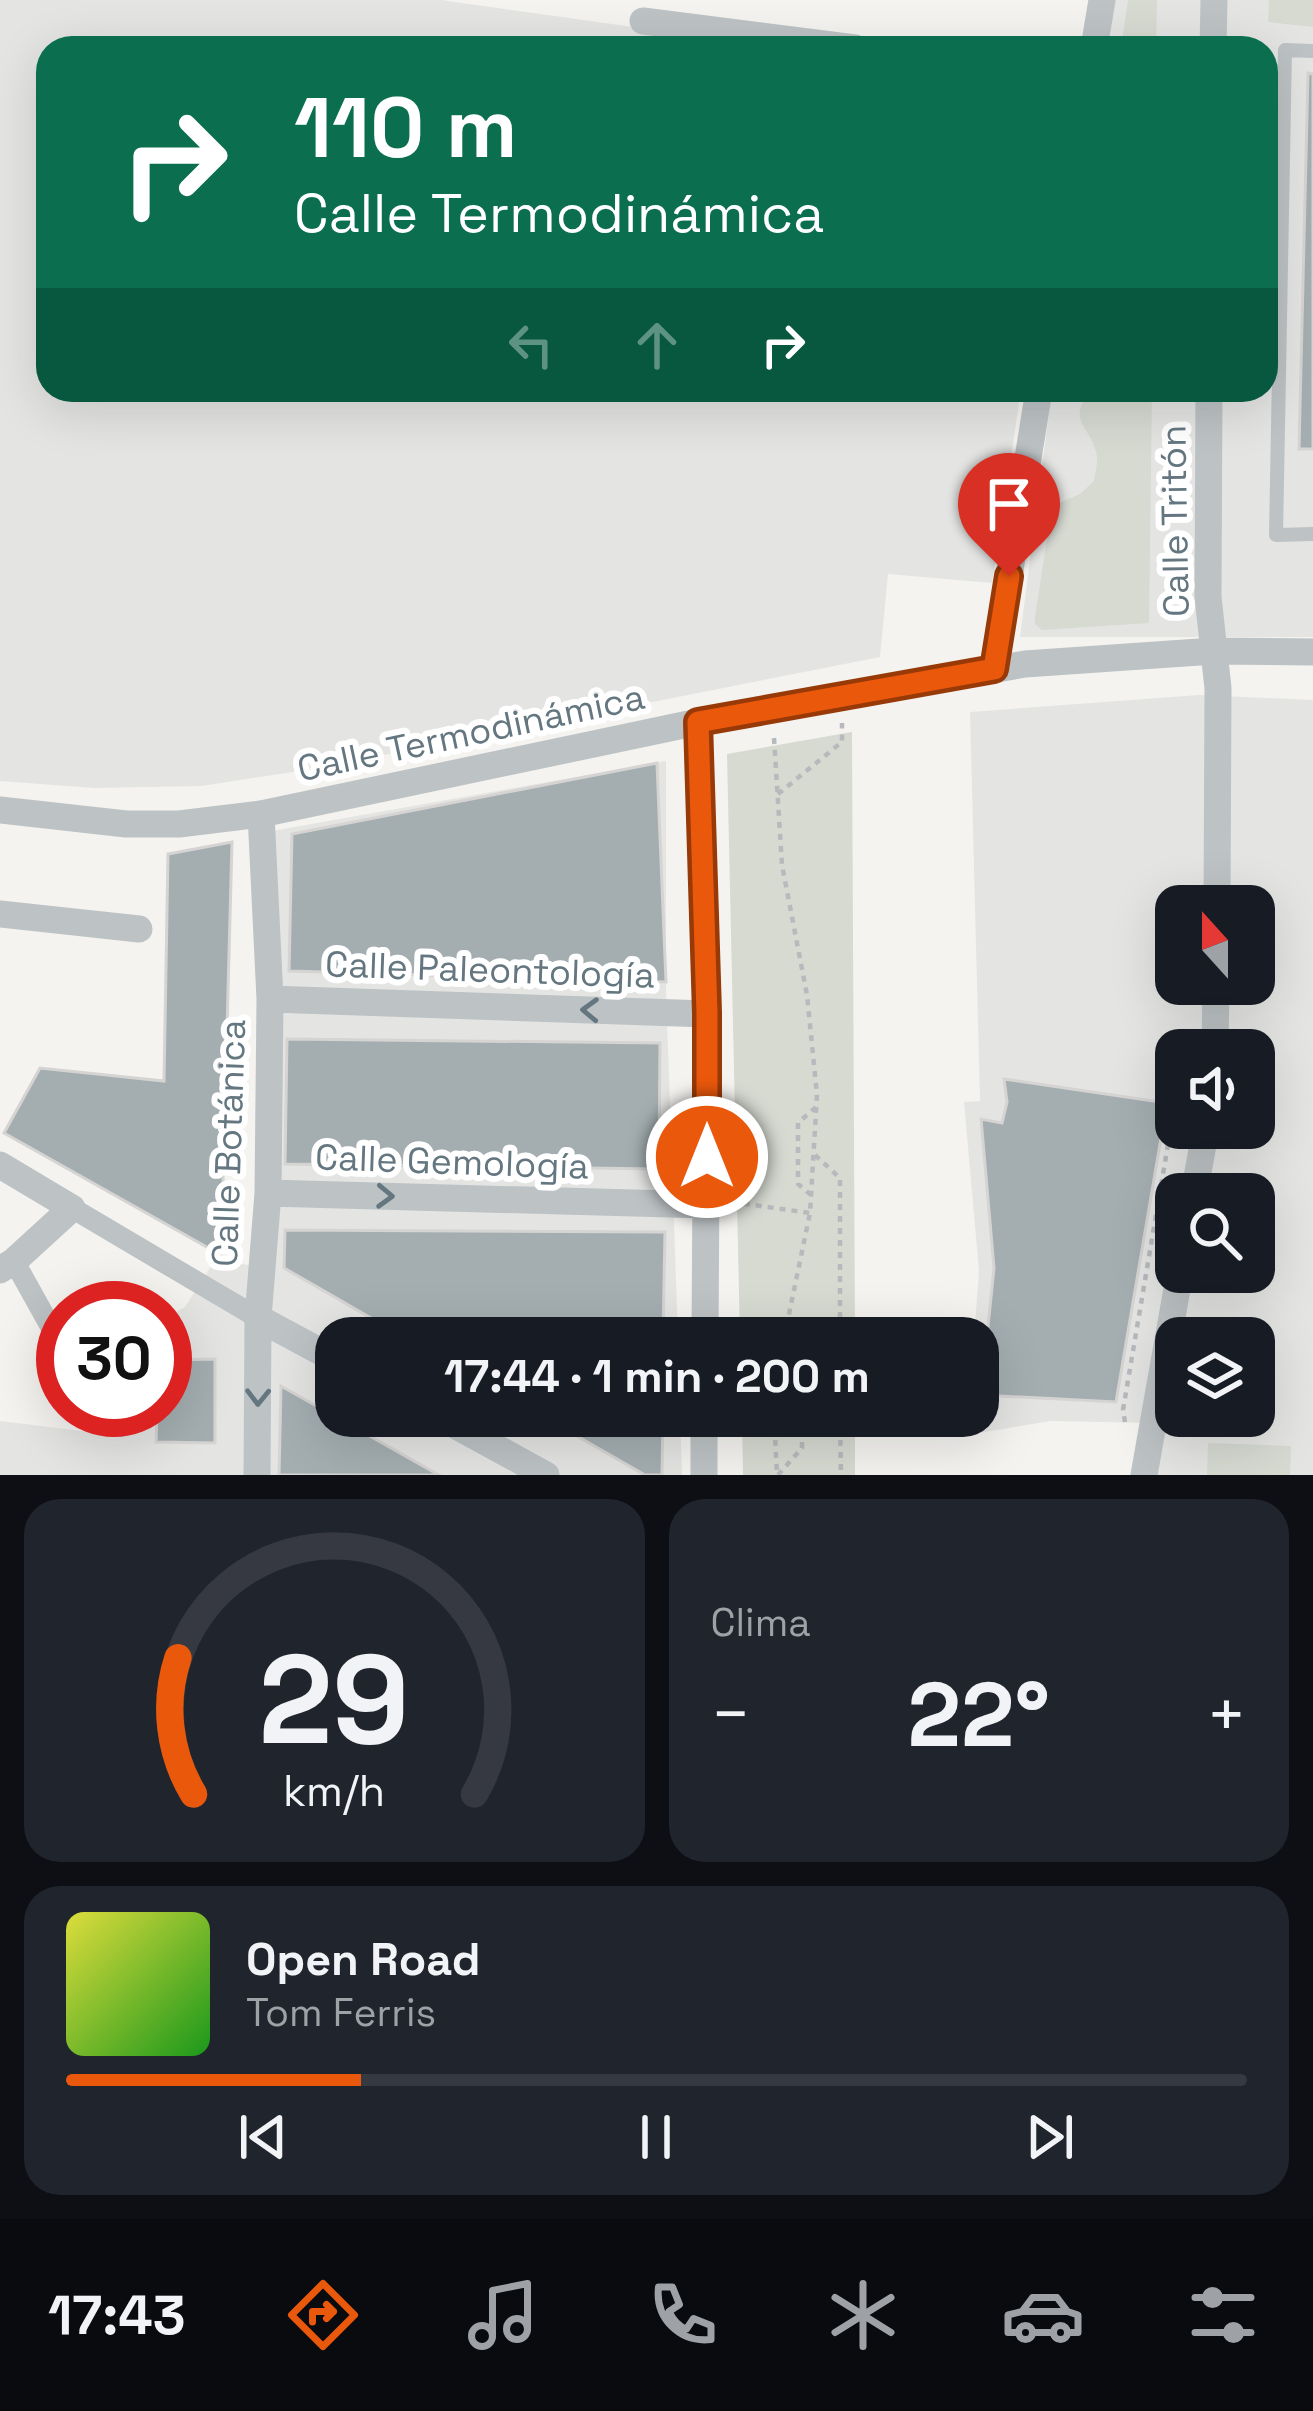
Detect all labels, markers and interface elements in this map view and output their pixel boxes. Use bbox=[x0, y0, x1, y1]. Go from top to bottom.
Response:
text: 110 m bbox=[294, 74, 517, 182]
icon: right bbox=[96, 84, 252, 240]
text: Calle Termodinámica bbox=[294, 179, 824, 248]
icon: left bbox=[498, 312, 564, 378]
icon: ahead bbox=[624, 312, 690, 378]
icon: right bbox=[750, 312, 816, 378]
street label: Calle Tritón bbox=[1150, 425, 1200, 617]
pin bbox=[958, 453, 1060, 576]
icon: arrive bbox=[976, 471, 1042, 537]
street label: Calle Termodinámica bbox=[293, 674, 649, 792]
north arrow bbox=[1155, 885, 1275, 1005]
map controls bbox=[1155, 885, 1275, 1437]
street label: Calle Paleontología bbox=[324, 941, 656, 999]
one-way arrow bbox=[580, 997, 599, 1023]
street label: Calle Botánica bbox=[202, 1018, 256, 1268]
button: sound bbox=[1155, 1029, 1275, 1149]
position arrow bbox=[644, 1094, 770, 1220]
street label: Calle Gemología bbox=[314, 1134, 590, 1190]
button: search bbox=[1155, 1173, 1275, 1293]
one-way arrow bbox=[376, 1183, 394, 1209]
speed limit sign: 30 bbox=[36, 1281, 192, 1437]
button: layers bbox=[1155, 1317, 1275, 1437]
text: 17:44 · 1 min · 200 m bbox=[444, 1348, 870, 1405]
one-way arrow bbox=[245, 1388, 271, 1407]
text: Clima bbox=[711, 1598, 811, 1647]
text: 29 bbox=[259, 1620, 410, 1779]
text: 22° bbox=[908, 1657, 1050, 1772]
text: − bbox=[711, 1672, 751, 1756]
text: + bbox=[1206, 1672, 1247, 1756]
text: km/h bbox=[283, 1763, 385, 1818]
text: Open Road bbox=[246, 1931, 481, 1988]
text: Tom Ferris bbox=[246, 1988, 436, 2037]
icon: previous bbox=[230, 2104, 296, 2170]
icon: pause bbox=[623, 2104, 689, 2170]
icon: next bbox=[1017, 2104, 1083, 2170]
icon: directions bbox=[281, 2273, 365, 2357]
icon: music bbox=[461, 2273, 545, 2357]
icon: phone bbox=[641, 2273, 725, 2357]
icon: climate bbox=[821, 2273, 905, 2357]
icon: car bbox=[1001, 2273, 1085, 2357]
icon: filters bbox=[1181, 2273, 1265, 2357]
text: 17:43 bbox=[48, 2281, 186, 2350]

